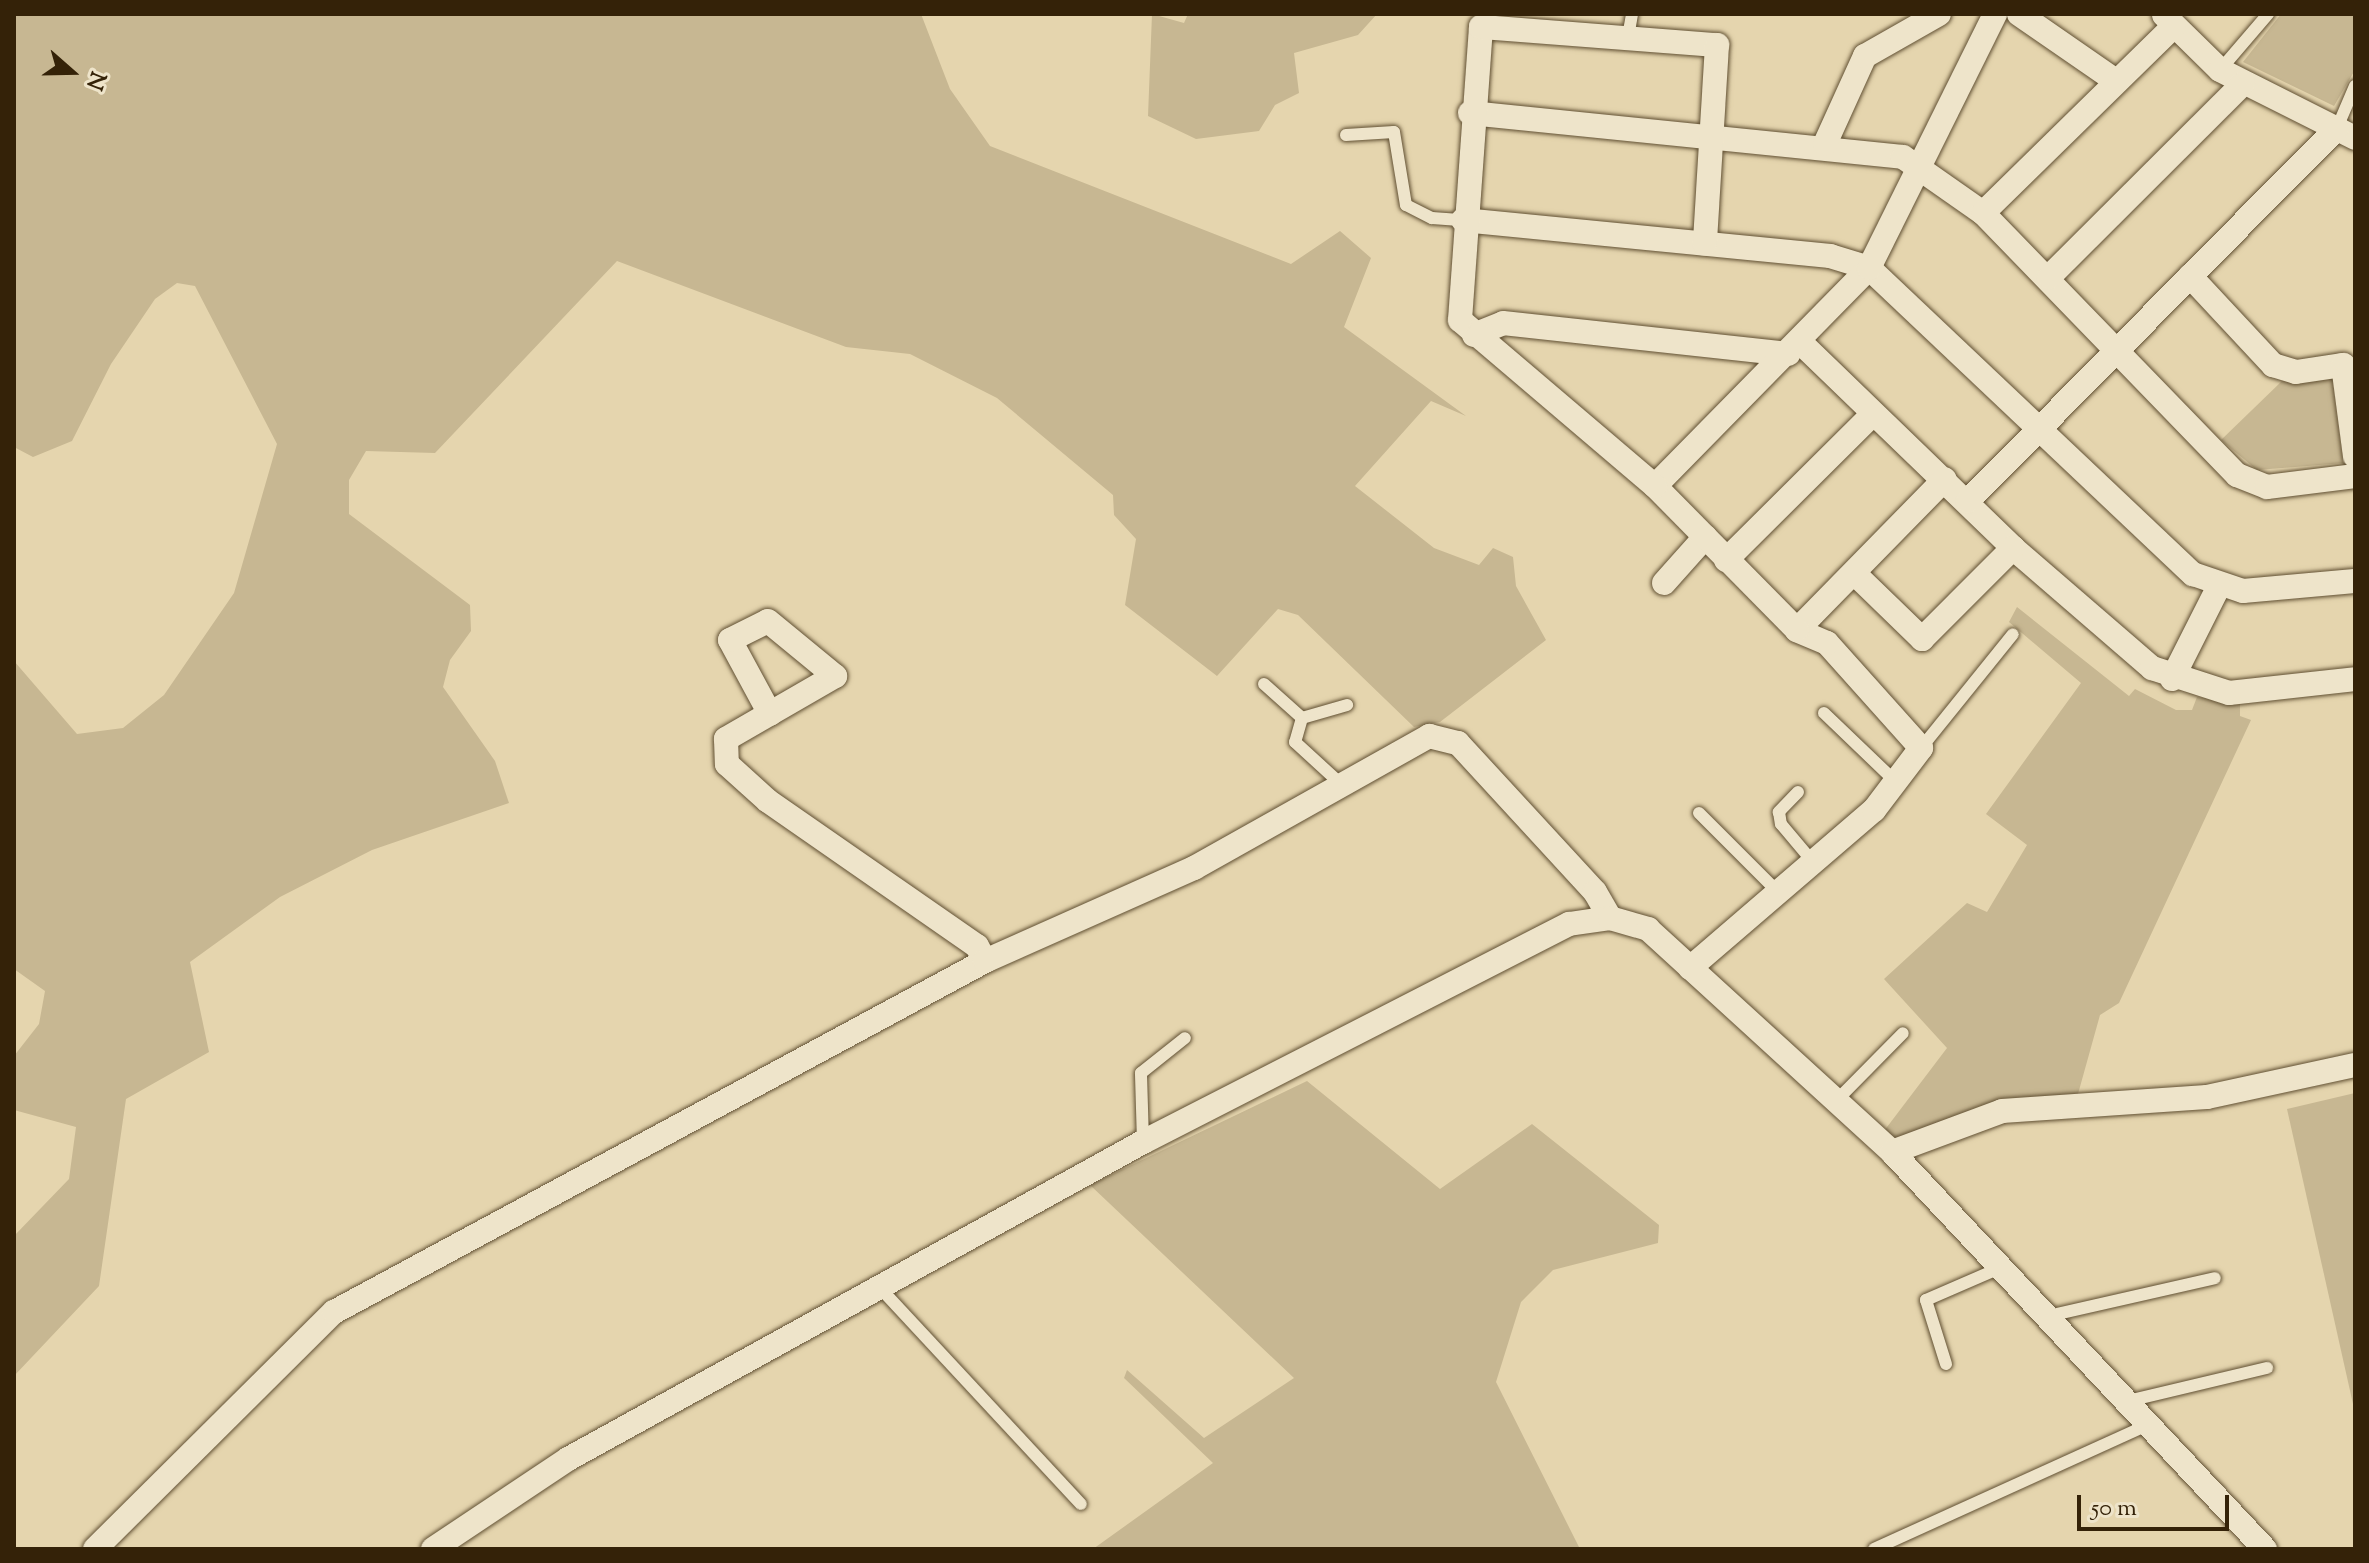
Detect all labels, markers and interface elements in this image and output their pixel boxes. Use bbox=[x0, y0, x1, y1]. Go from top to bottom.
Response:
north arrow bbox=[32, 32, 112, 112]
text: N bbox=[77, 66, 113, 94]
scale bar bbox=[2081, 1479, 2233, 1529]
text: 50 m bbox=[2091, 1492, 2137, 1526]

